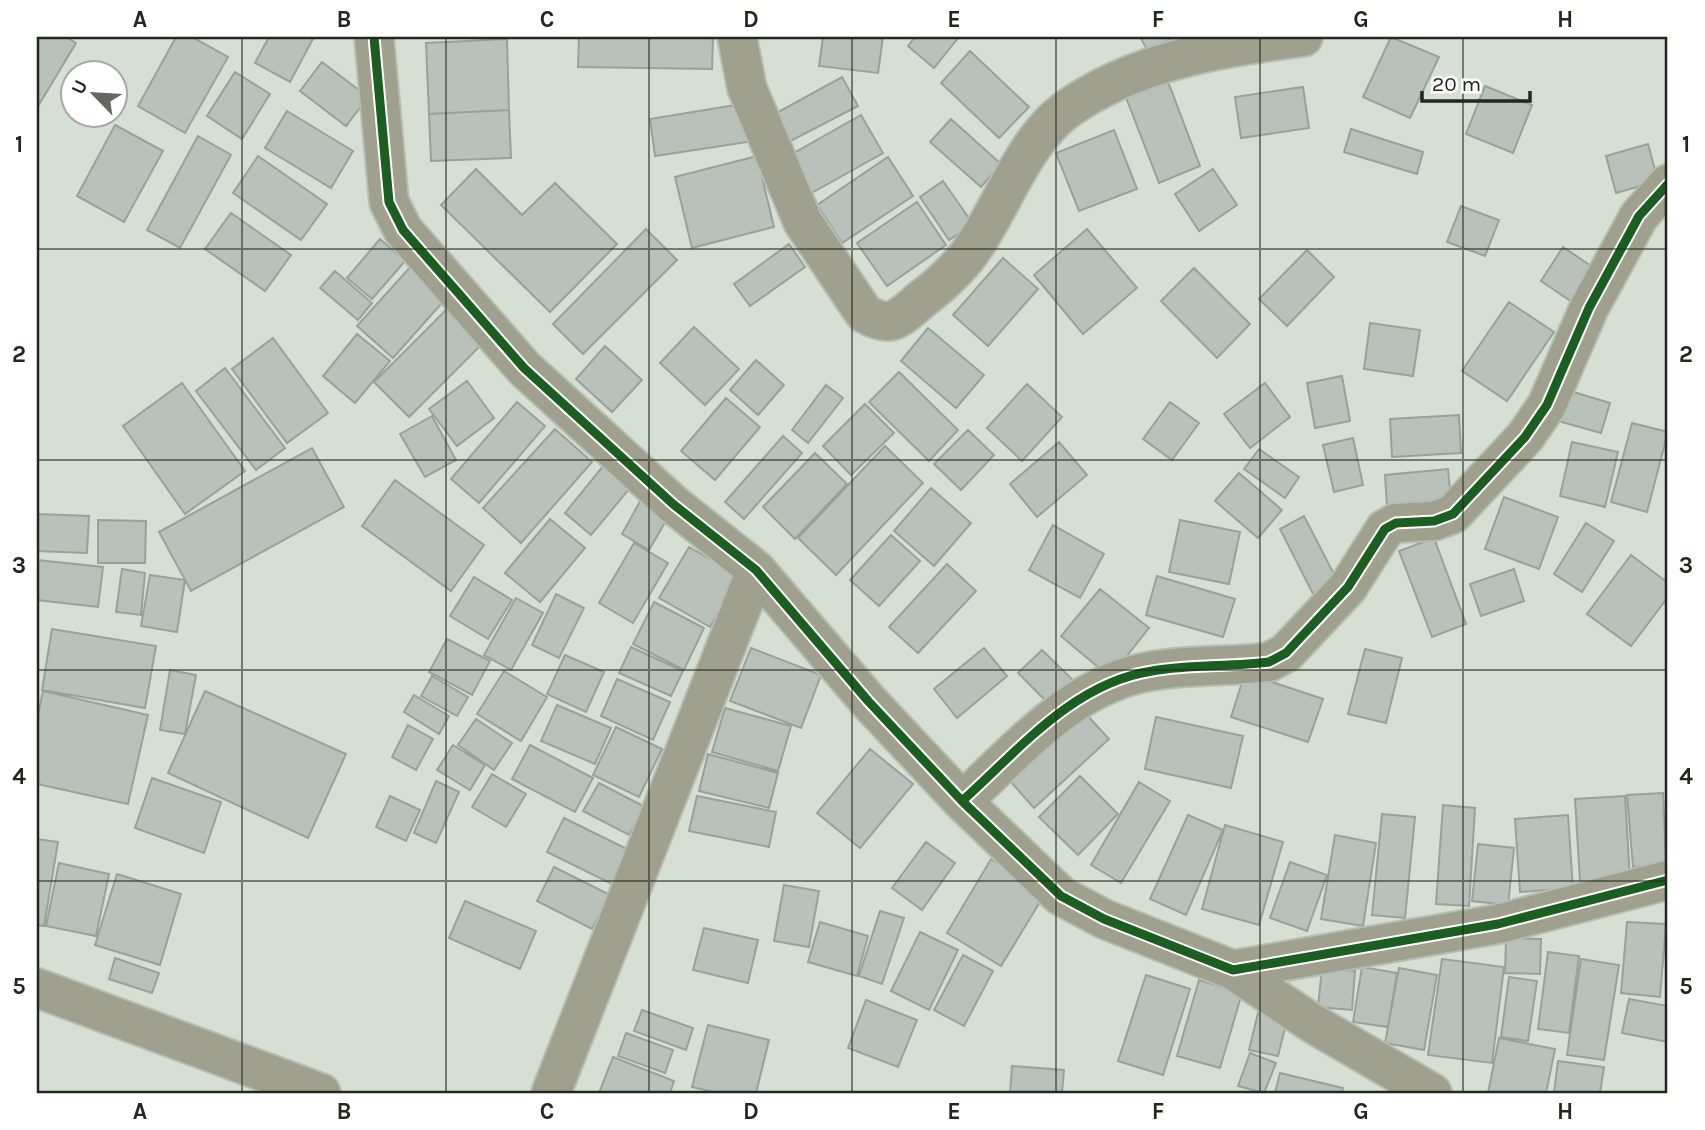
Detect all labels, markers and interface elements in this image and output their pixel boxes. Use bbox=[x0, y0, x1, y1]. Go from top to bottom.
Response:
text: A bbox=[133, 6, 147, 33]
text: B bbox=[337, 6, 351, 33]
text: C bbox=[540, 6, 554, 33]
text: D bbox=[743, 6, 759, 33]
text: E bbox=[947, 6, 961, 33]
text: F bbox=[1152, 6, 1164, 33]
text: G bbox=[1353, 6, 1369, 33]
text: H bbox=[1557, 6, 1573, 33]
north arrow bbox=[60, 60, 130, 130]
scale bar bbox=[1422, 60, 1530, 104]
text: 20 m bbox=[1432, 72, 1481, 96]
text: U bbox=[67, 77, 92, 98]
text: 1 bbox=[15, 131, 23, 158]
text: 1 bbox=[1682, 131, 1690, 158]
text: 2 bbox=[12, 341, 26, 368]
text: 2 bbox=[1679, 341, 1693, 368]
text: 3 bbox=[12, 552, 26, 579]
text: 3 bbox=[1679, 552, 1693, 579]
text: 4 bbox=[12, 763, 26, 790]
text: 4 bbox=[1679, 763, 1693, 790]
text: 5 bbox=[12, 973, 26, 1000]
text: 5 bbox=[1679, 973, 1693, 1000]
text: A bbox=[133, 1098, 147, 1125]
text: B bbox=[337, 1098, 351, 1125]
text: C bbox=[540, 1098, 554, 1125]
text: D bbox=[743, 1098, 759, 1125]
text: E bbox=[947, 1098, 961, 1125]
text: F bbox=[1152, 1098, 1164, 1125]
text: G bbox=[1353, 1098, 1369, 1125]
text: H bbox=[1557, 1098, 1573, 1125]

